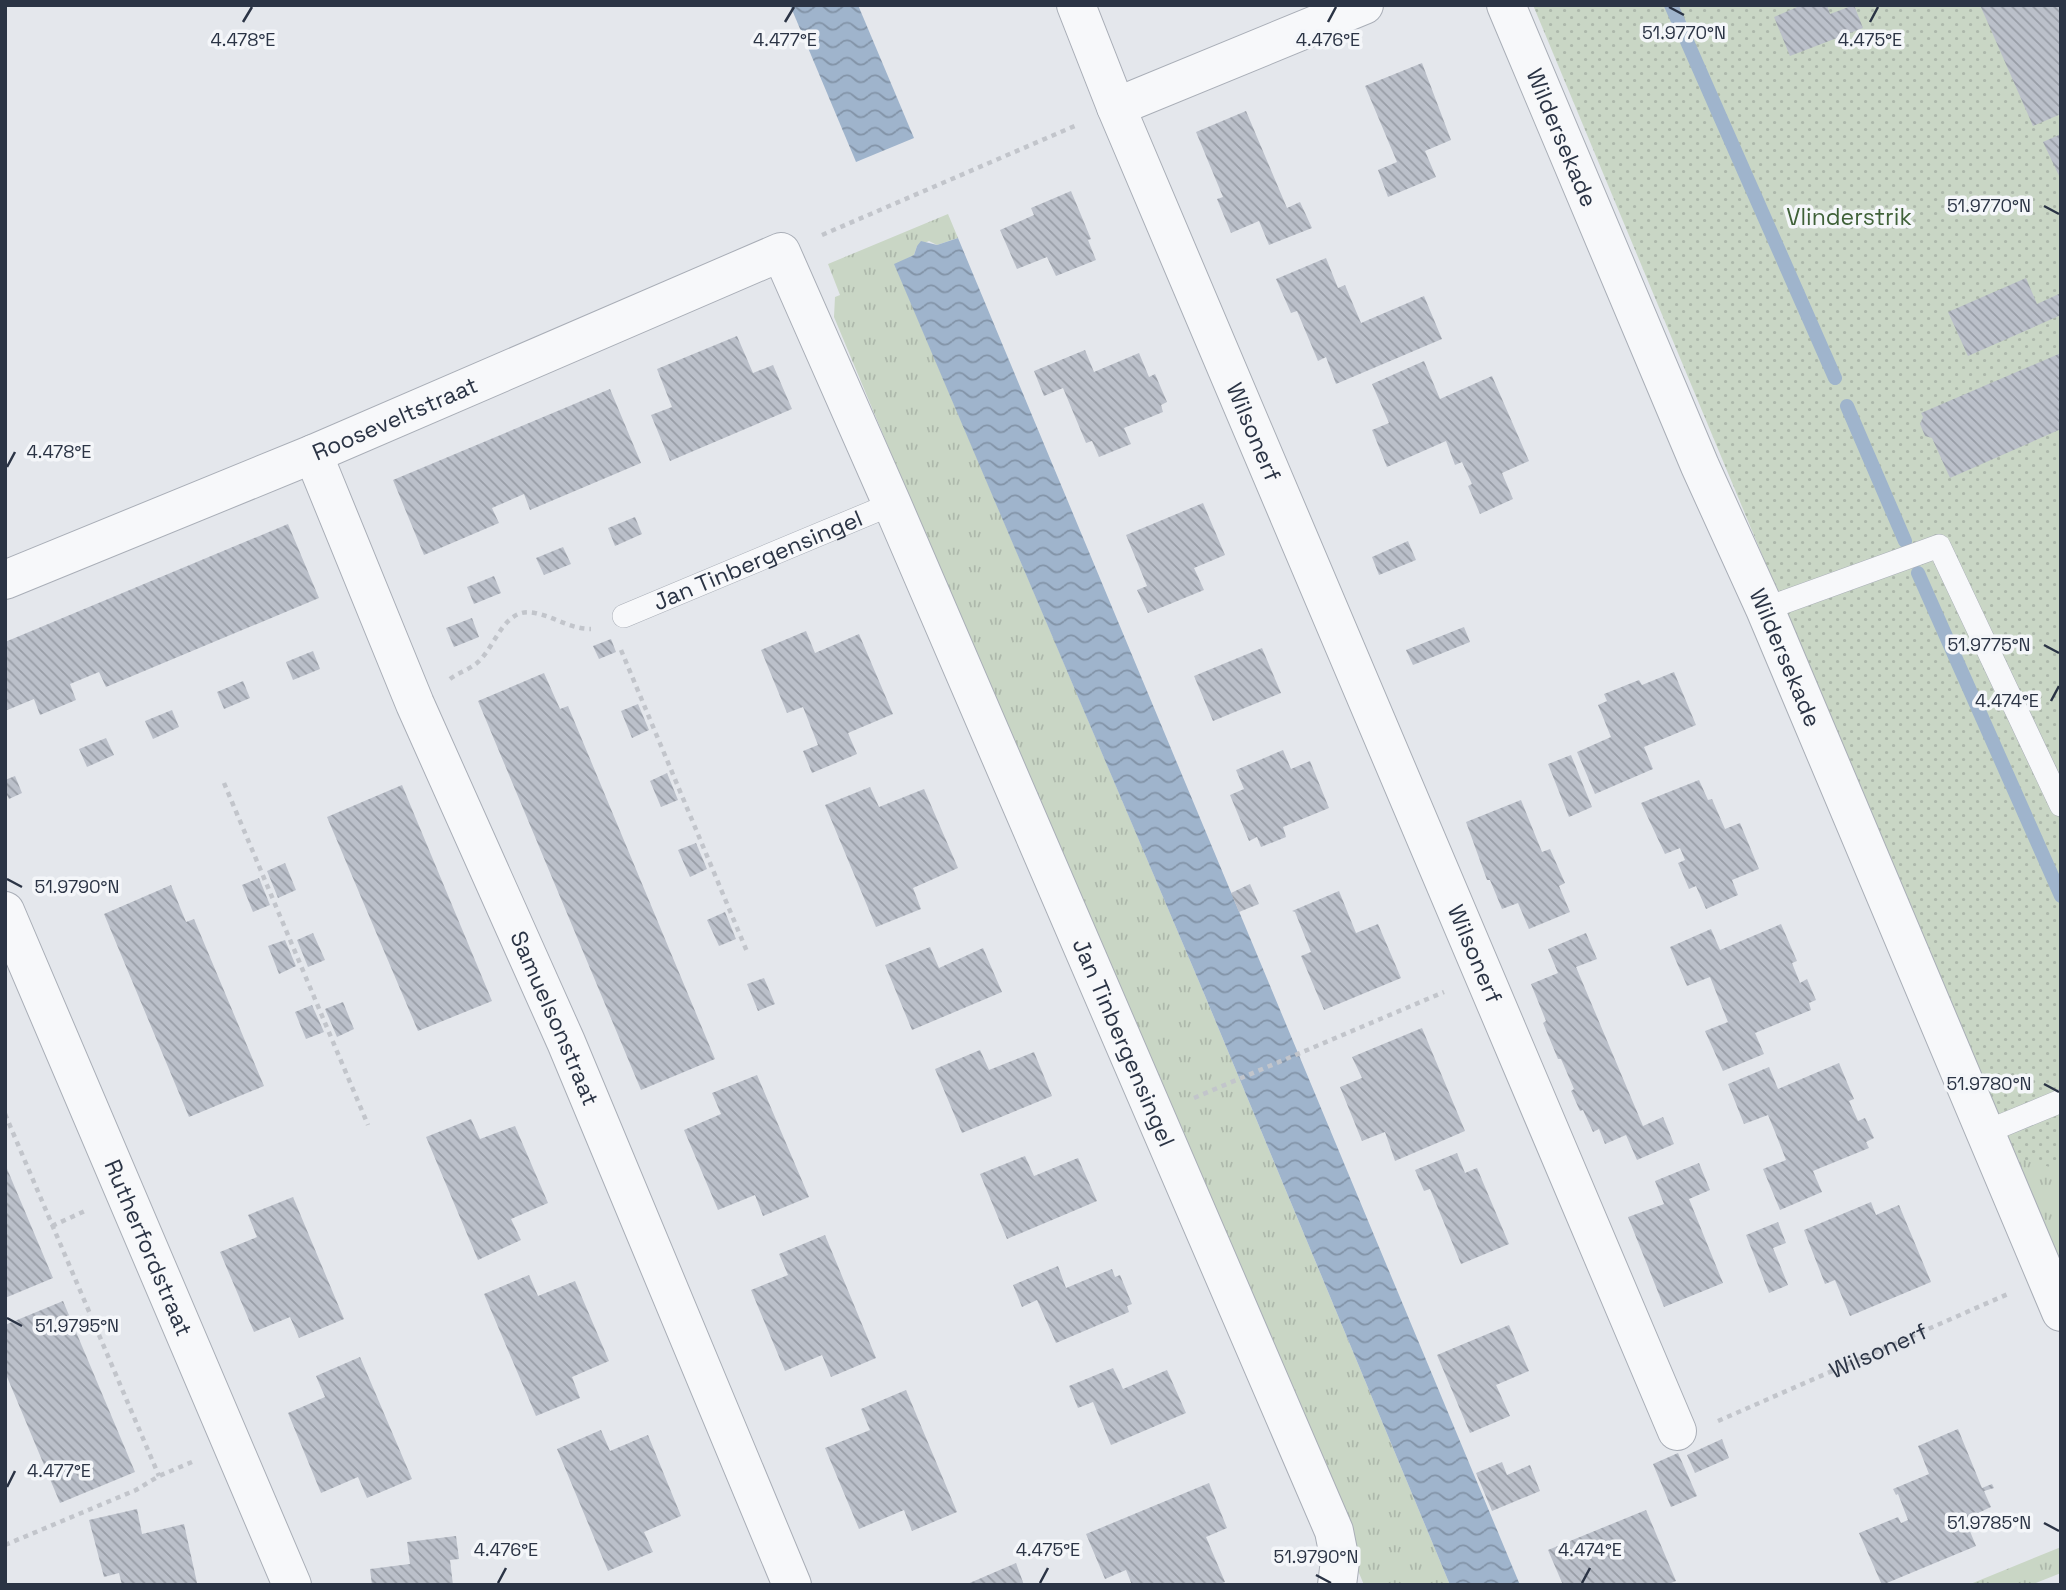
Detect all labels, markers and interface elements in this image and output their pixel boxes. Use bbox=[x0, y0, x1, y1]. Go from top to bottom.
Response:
text: 51.9770°N bbox=[1642, 21, 1726, 44]
text: 4.478°E bbox=[211, 28, 275, 51]
text: 4.477°E bbox=[753, 28, 817, 51]
text: 4.476°E bbox=[1296, 28, 1360, 51]
text: 4.475°E bbox=[1838, 28, 1902, 51]
street label: Wildersekade bbox=[1519, 64, 1604, 212]
text: 51.9770°N bbox=[1947, 194, 2031, 217]
park label: Vlinderstrik bbox=[1786, 202, 1912, 232]
street label: Rooseveltstraat bbox=[308, 370, 482, 468]
street label: Wilsonerf bbox=[1219, 378, 1288, 486]
text: 4.478°E bbox=[27, 440, 91, 463]
street label: Jan Tinbergensingel bbox=[649, 503, 867, 617]
street label: Wildersekade bbox=[1743, 584, 1828, 731]
text: 51.9775°N bbox=[1947, 633, 2031, 656]
text: 4.474°E bbox=[1975, 689, 2039, 712]
text: 51.9790°N bbox=[35, 875, 119, 898]
street label: Wilsonerf bbox=[1441, 900, 1509, 1008]
street label: Samuelsonstraat bbox=[503, 926, 606, 1110]
street label: Jan Tinbergensingel bbox=[1066, 934, 1182, 1151]
text: 51.9780°N bbox=[1947, 1072, 2031, 1095]
street label: Rutherfordstraat bbox=[97, 1155, 199, 1341]
text: 51.9795°N bbox=[35, 1314, 119, 1337]
street label: Wilsonerf bbox=[1825, 1316, 1932, 1385]
text: 4.477°E bbox=[27, 1459, 91, 1482]
text: 51.9785°N bbox=[1947, 1511, 2031, 1534]
text: 4.476°E bbox=[474, 1538, 538, 1561]
text: 4.475°E bbox=[1016, 1538, 1080, 1561]
text: 4.474°E bbox=[1558, 1538, 1622, 1561]
text: 51.9790°N bbox=[1274, 1545, 1358, 1568]

